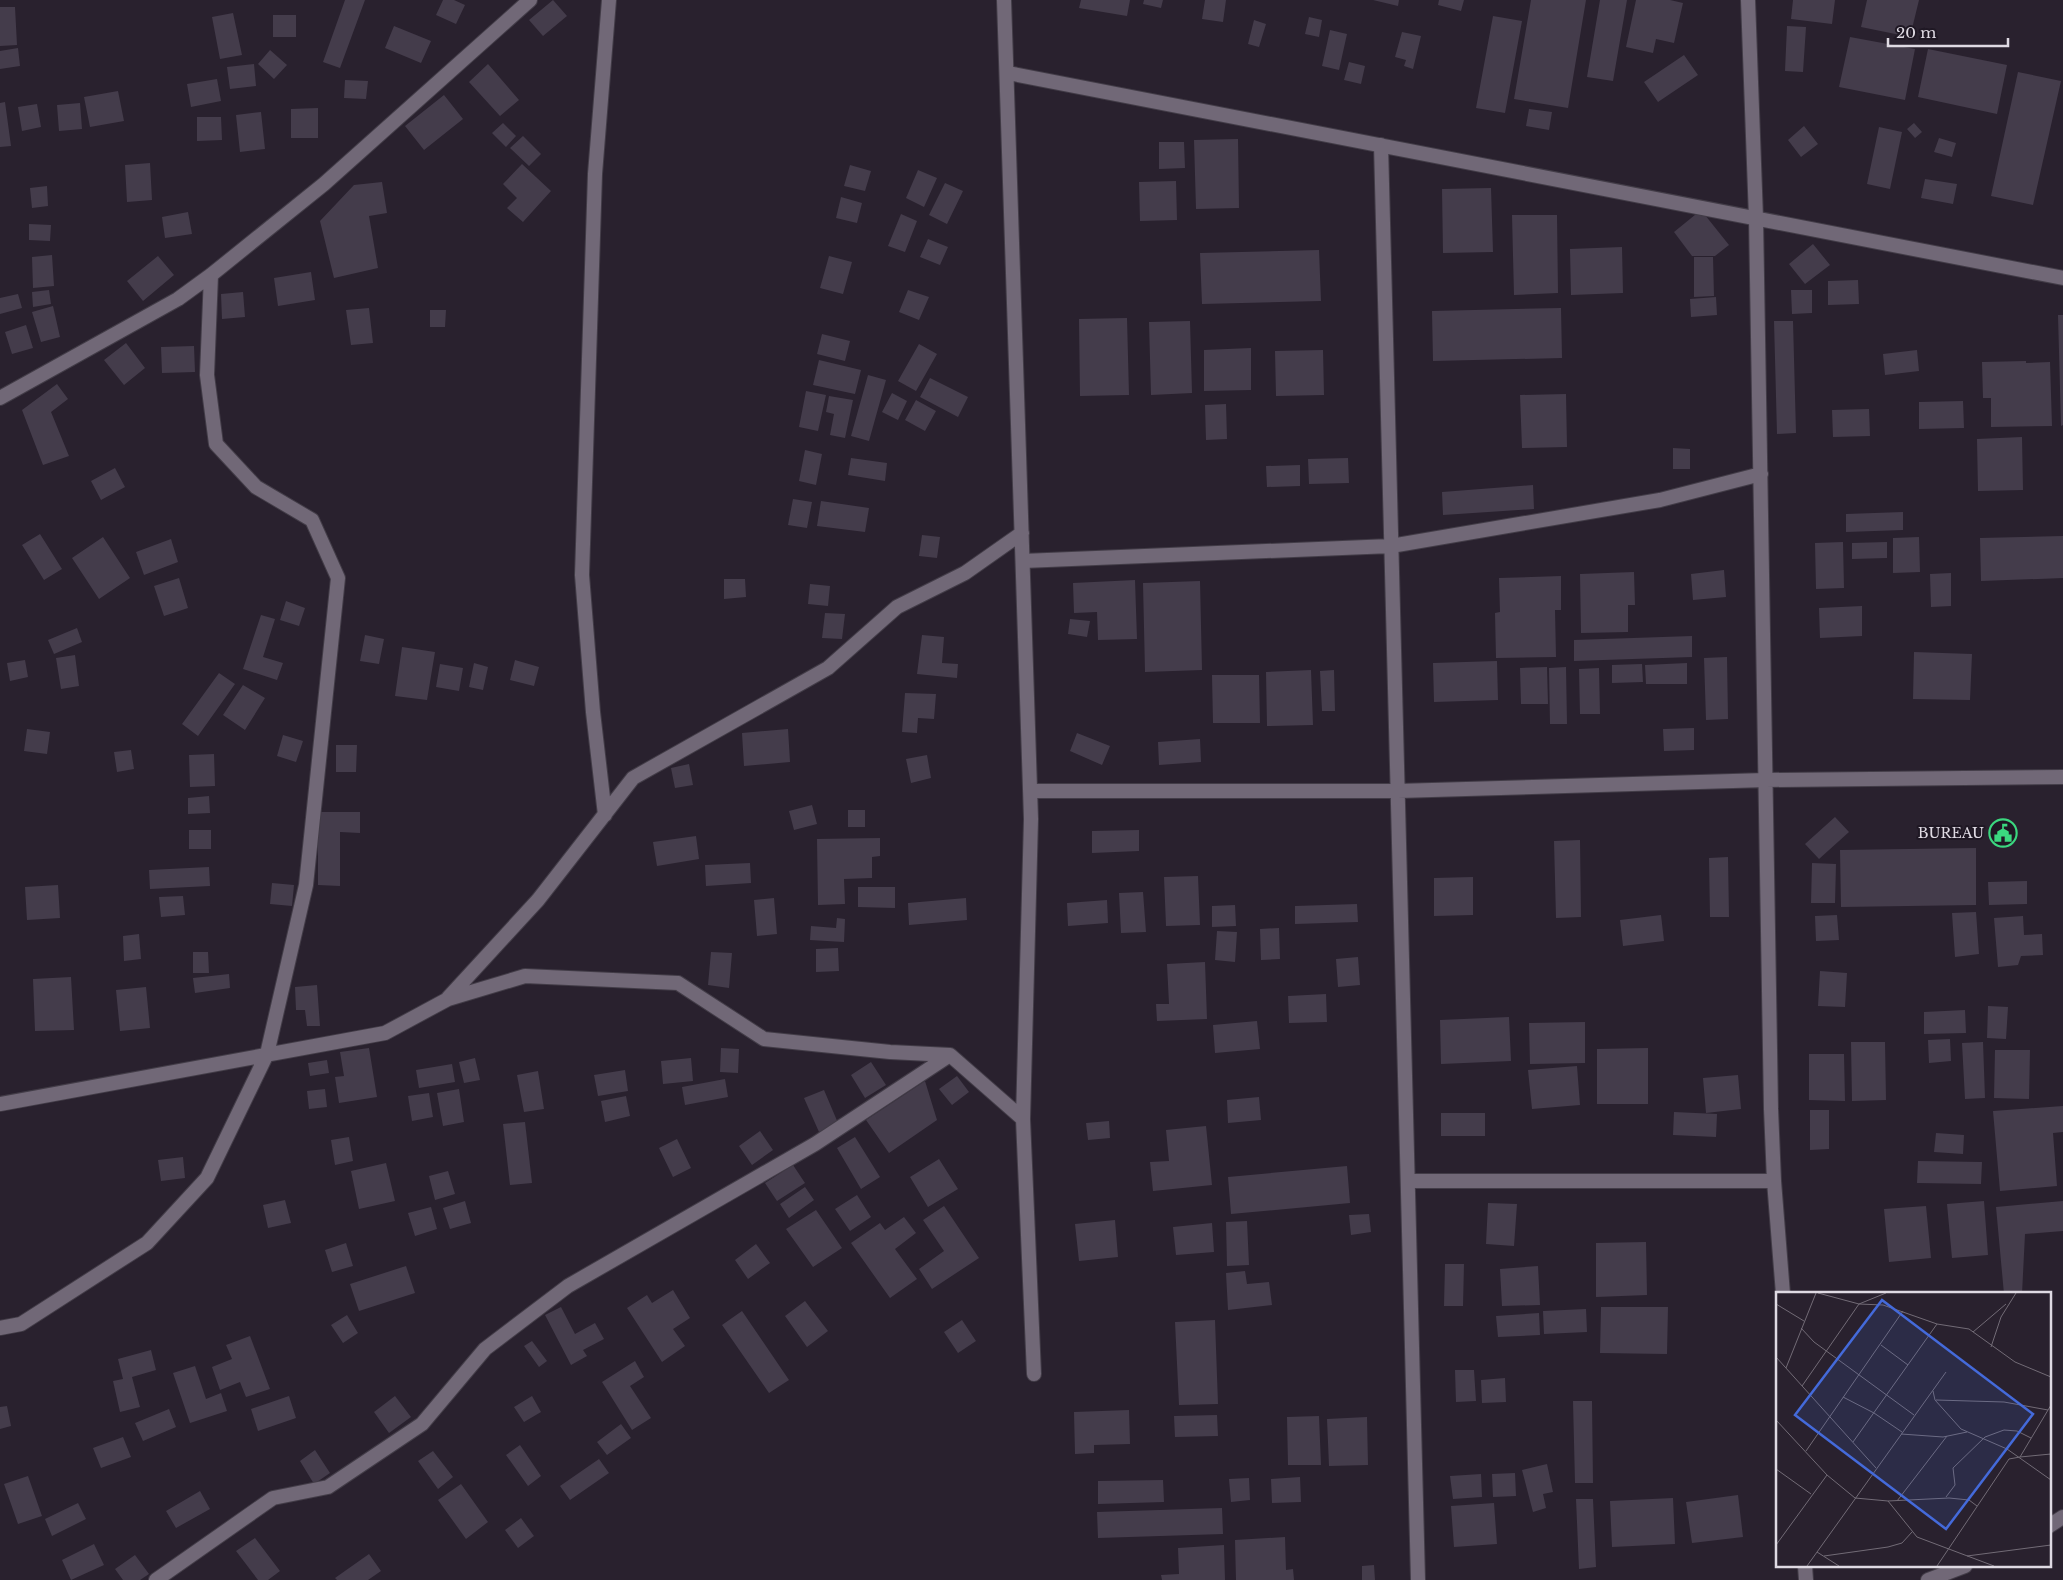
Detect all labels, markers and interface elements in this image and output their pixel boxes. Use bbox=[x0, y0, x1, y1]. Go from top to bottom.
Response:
scale bar bbox=[1888, 15, 2008, 47]
text: 20 m bbox=[1896, 23, 1936, 42]
public building icon: BUREAU bbox=[1988, 818, 2018, 848]
place label: BUREAU bbox=[1918, 824, 1984, 842]
inset map bbox=[1776, 1292, 2050, 1568]

